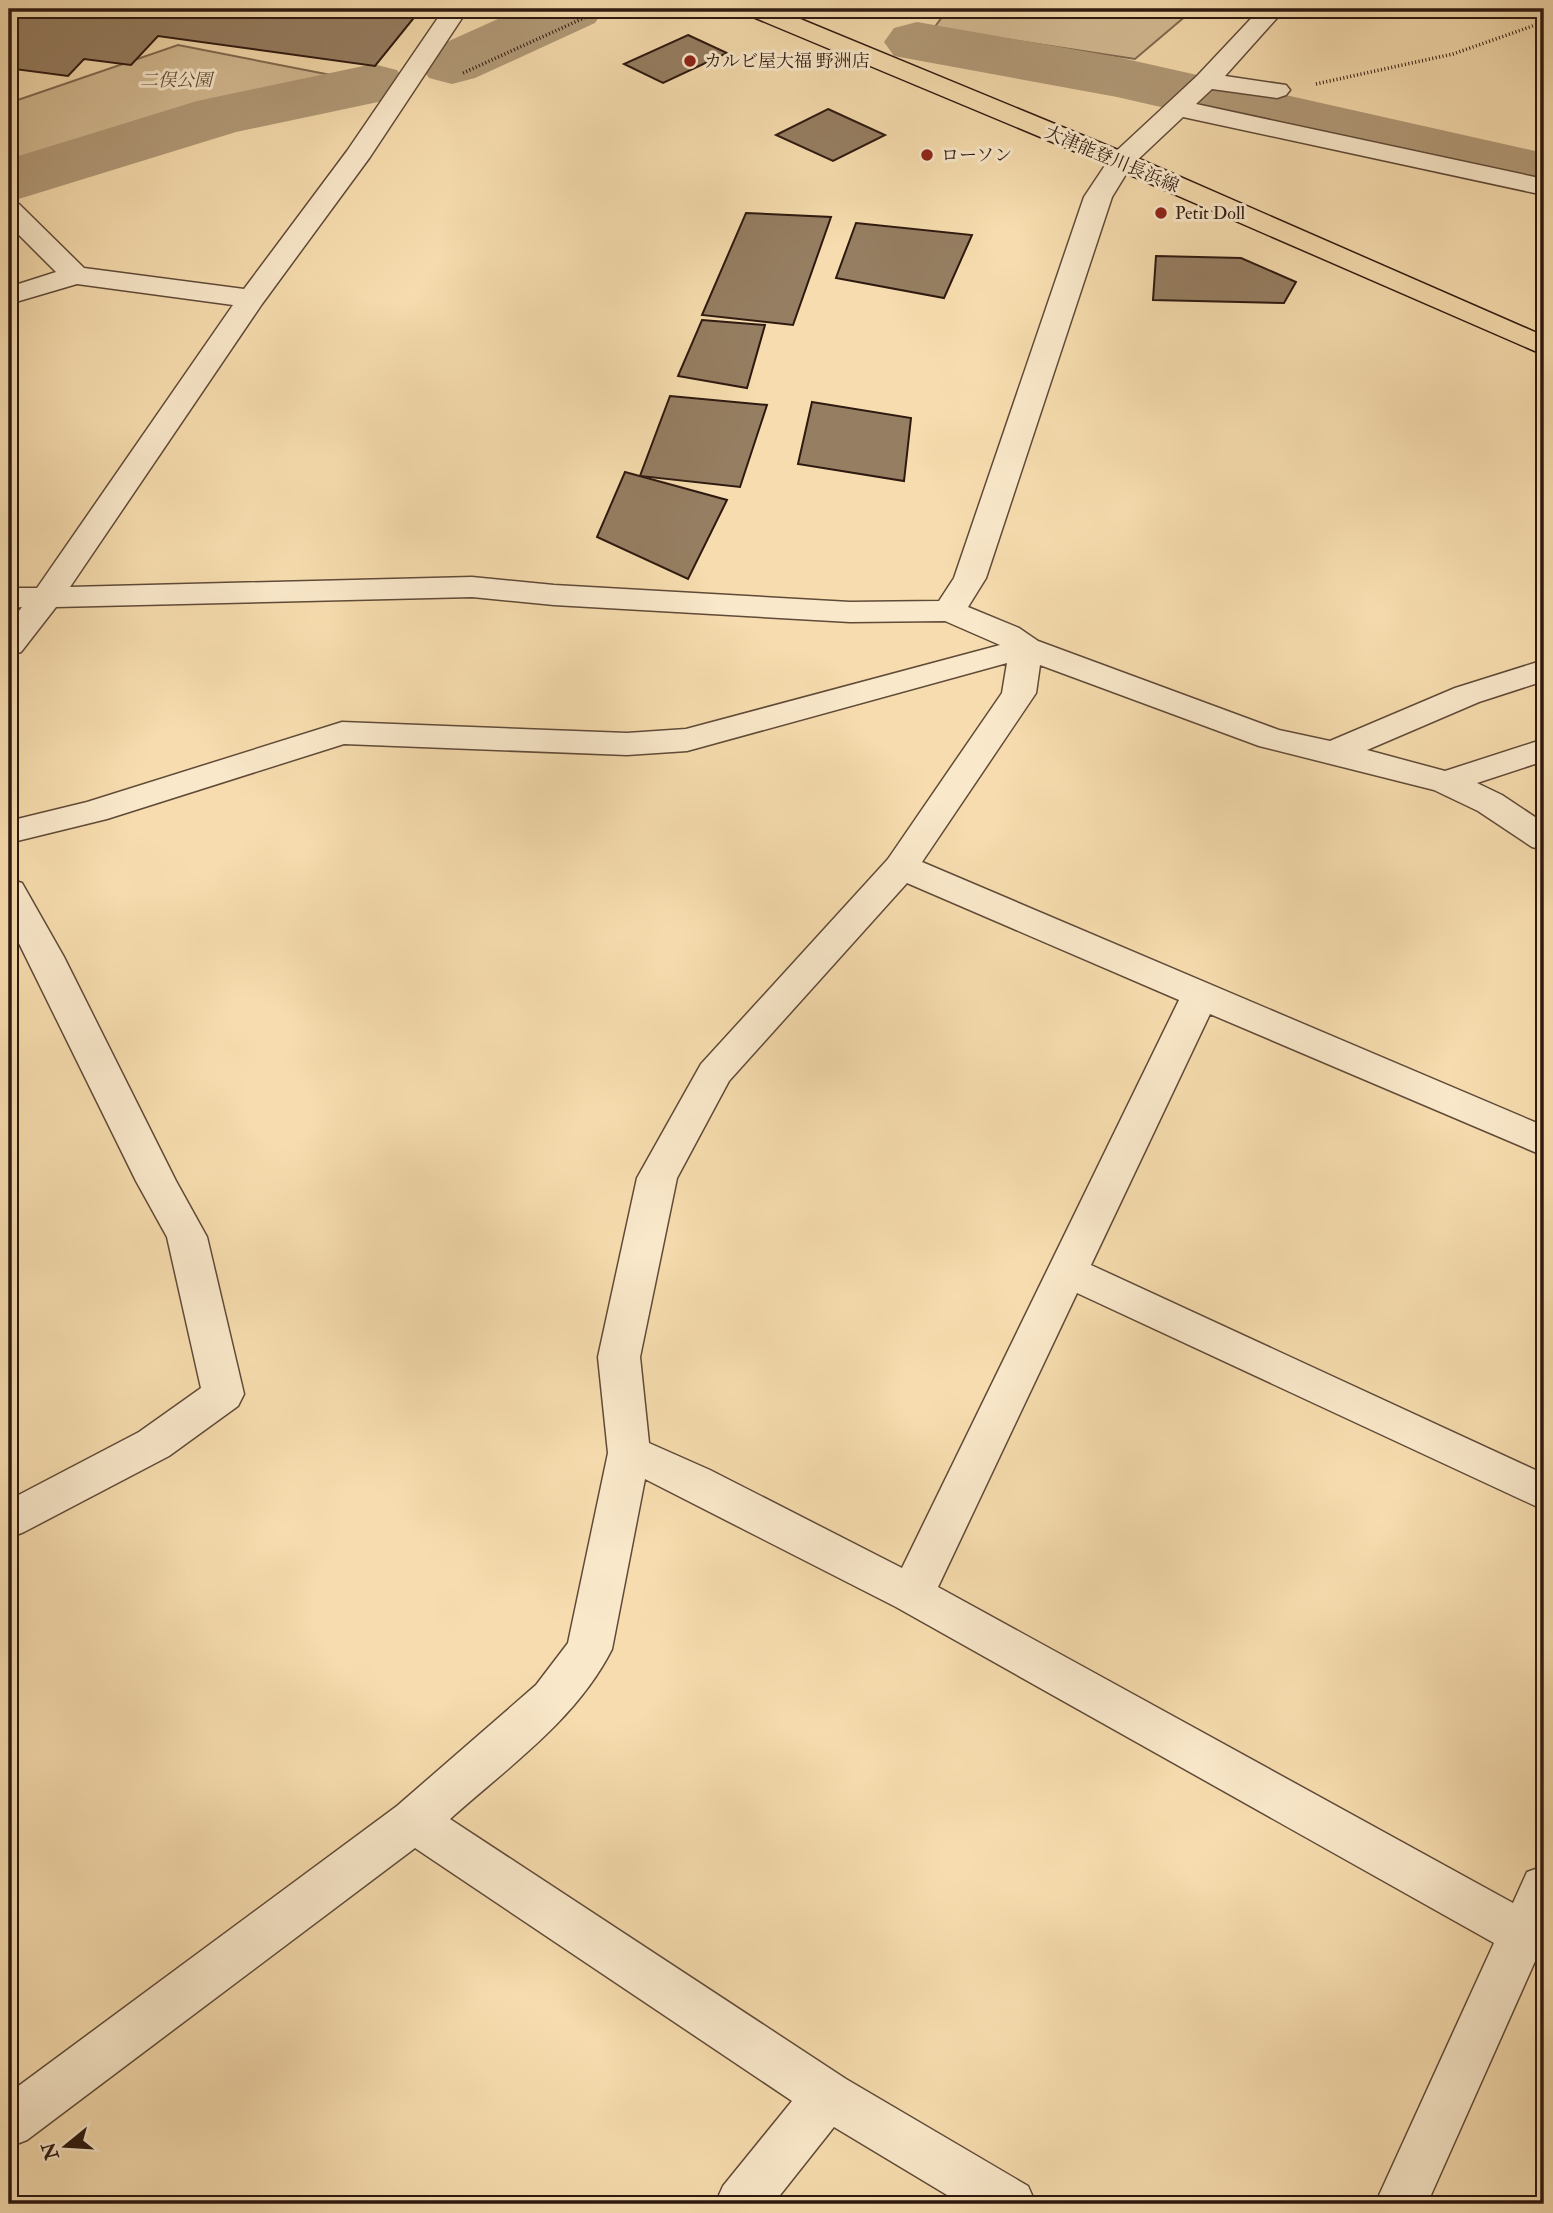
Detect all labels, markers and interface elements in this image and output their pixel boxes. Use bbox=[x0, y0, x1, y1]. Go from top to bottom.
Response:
place label: カルビ屋大福 野洲店 bbox=[704, 50, 870, 73]
marker: カルビ屋大福 野洲店 bbox=[682, 53, 698, 69]
park label: 二俣公園 bbox=[140, 69, 215, 92]
street label: 大津能登川長浜線 bbox=[1041, 121, 1183, 198]
place label: ローソン bbox=[941, 144, 1012, 167]
marker: ローソン bbox=[919, 147, 935, 163]
place label: Petit Doll bbox=[1175, 202, 1246, 225]
marker: Petit Doll bbox=[1153, 205, 1169, 221]
north arrow bbox=[32, 2112, 102, 2182]
text: N bbox=[36, 2138, 65, 2164]

